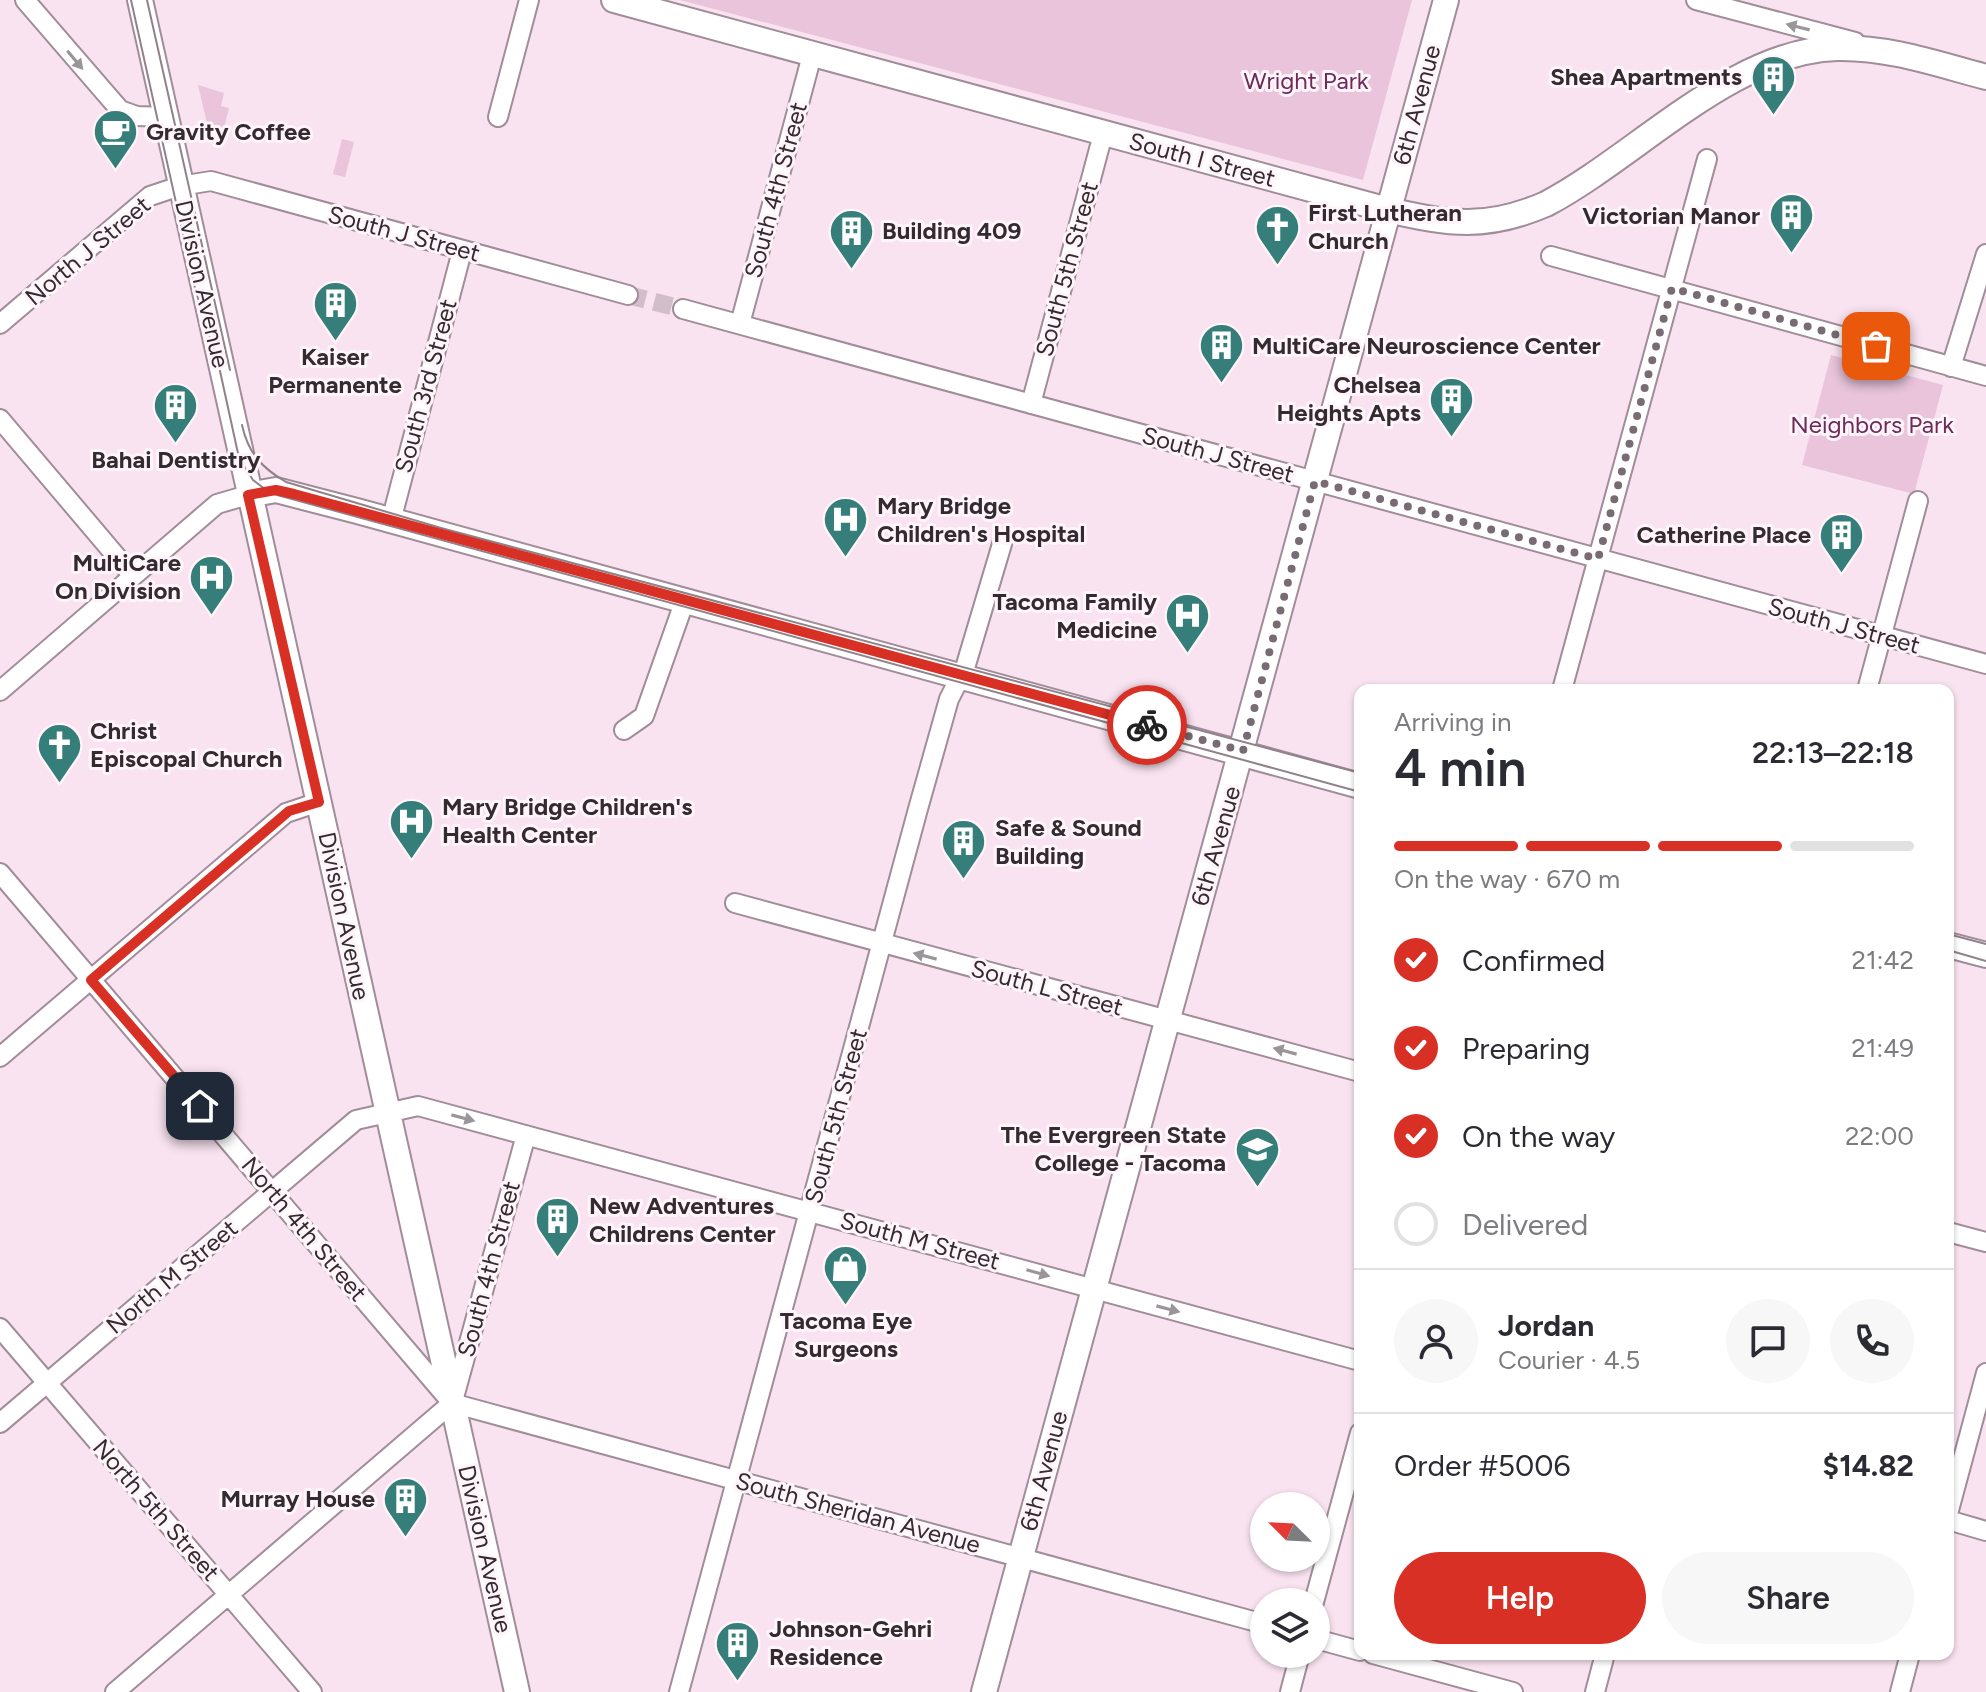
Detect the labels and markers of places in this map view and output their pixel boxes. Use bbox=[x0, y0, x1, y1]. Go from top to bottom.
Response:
building icon: Shea Apartments bbox=[1749, 53, 1797, 116]
place label: Shea Apartments bbox=[1550, 62, 1742, 91]
cafe icon: Gravity Coffee bbox=[91, 108, 139, 171]
place label: Gravity Coffee bbox=[146, 117, 311, 146]
building icon: Victorian Manor bbox=[1767, 192, 1815, 255]
place label: First Lutheran Church bbox=[1308, 198, 1462, 255]
place label: Victorian Manor bbox=[1582, 201, 1760, 230]
church icon: First Lutheran Church bbox=[1253, 203, 1301, 266]
building icon: Building 409 bbox=[827, 207, 875, 270]
place label: Building 409 bbox=[882, 216, 1022, 245]
building icon: Kaiser Permanente bbox=[311, 279, 359, 342]
pin bbox=[1842, 312, 1910, 380]
building icon: MultiCare Neuroscience Center bbox=[1197, 322, 1245, 385]
place label: MultiCare Neuroscience Center bbox=[1252, 331, 1601, 360]
place label: Kaiser Permanente bbox=[268, 342, 402, 399]
place label: Chelsea Heights Apts bbox=[1276, 370, 1421, 427]
building icon: Chelsea Heights Apts bbox=[1428, 375, 1476, 438]
building icon: Bahai Dentistry bbox=[152, 382, 200, 445]
place label: Bahai Dentistry bbox=[91, 445, 261, 474]
place label: Mary Bridge Children's Hospital bbox=[877, 491, 1085, 548]
hospital icon: Mary Bridge Children's Hospital bbox=[822, 496, 870, 559]
building icon: Catherine Place bbox=[1818, 511, 1866, 574]
place label: Catherine Place bbox=[1637, 520, 1811, 549]
place label: MultiCare On Division bbox=[55, 548, 181, 605]
hospital icon: MultiCare On Division bbox=[188, 553, 236, 616]
place label: Tacoma Family Medicine bbox=[992, 587, 1157, 644]
hospital icon: Tacoma Family Medicine bbox=[1164, 592, 1212, 655]
place label: Christ Episcopal Church bbox=[90, 716, 283, 773]
church icon: Christ Episcopal Church bbox=[35, 721, 83, 784]
place label: Mary Bridge Children's Health Center bbox=[442, 792, 692, 849]
hospital icon: Mary Bridge Children's Health Center bbox=[387, 797, 435, 860]
place label: Safe & Sound Building bbox=[995, 813, 1142, 870]
building icon: Safe & Sound Building bbox=[940, 818, 988, 881]
pin bbox=[166, 1072, 234, 1140]
place label: The Evergreen State College - Tacoma bbox=[1001, 1120, 1226, 1177]
school or university icon: The Evergreen State College - Tacoma bbox=[1233, 1125, 1281, 1188]
place label: New Adventures Childrens Center bbox=[589, 1191, 776, 1248]
building icon: New Adventures Childrens Center bbox=[534, 1196, 582, 1259]
shop icon: Tacoma Eye Surgeons bbox=[822, 1243, 870, 1306]
place label: Tacoma Eye Surgeons bbox=[780, 1306, 912, 1363]
building icon: Murray House bbox=[382, 1475, 430, 1538]
place label: Murray House bbox=[221, 1484, 375, 1513]
place label: Johnson-Gehri Residence bbox=[769, 1614, 932, 1671]
building icon: Johnson-Gehri Residence bbox=[714, 1619, 762, 1682]

